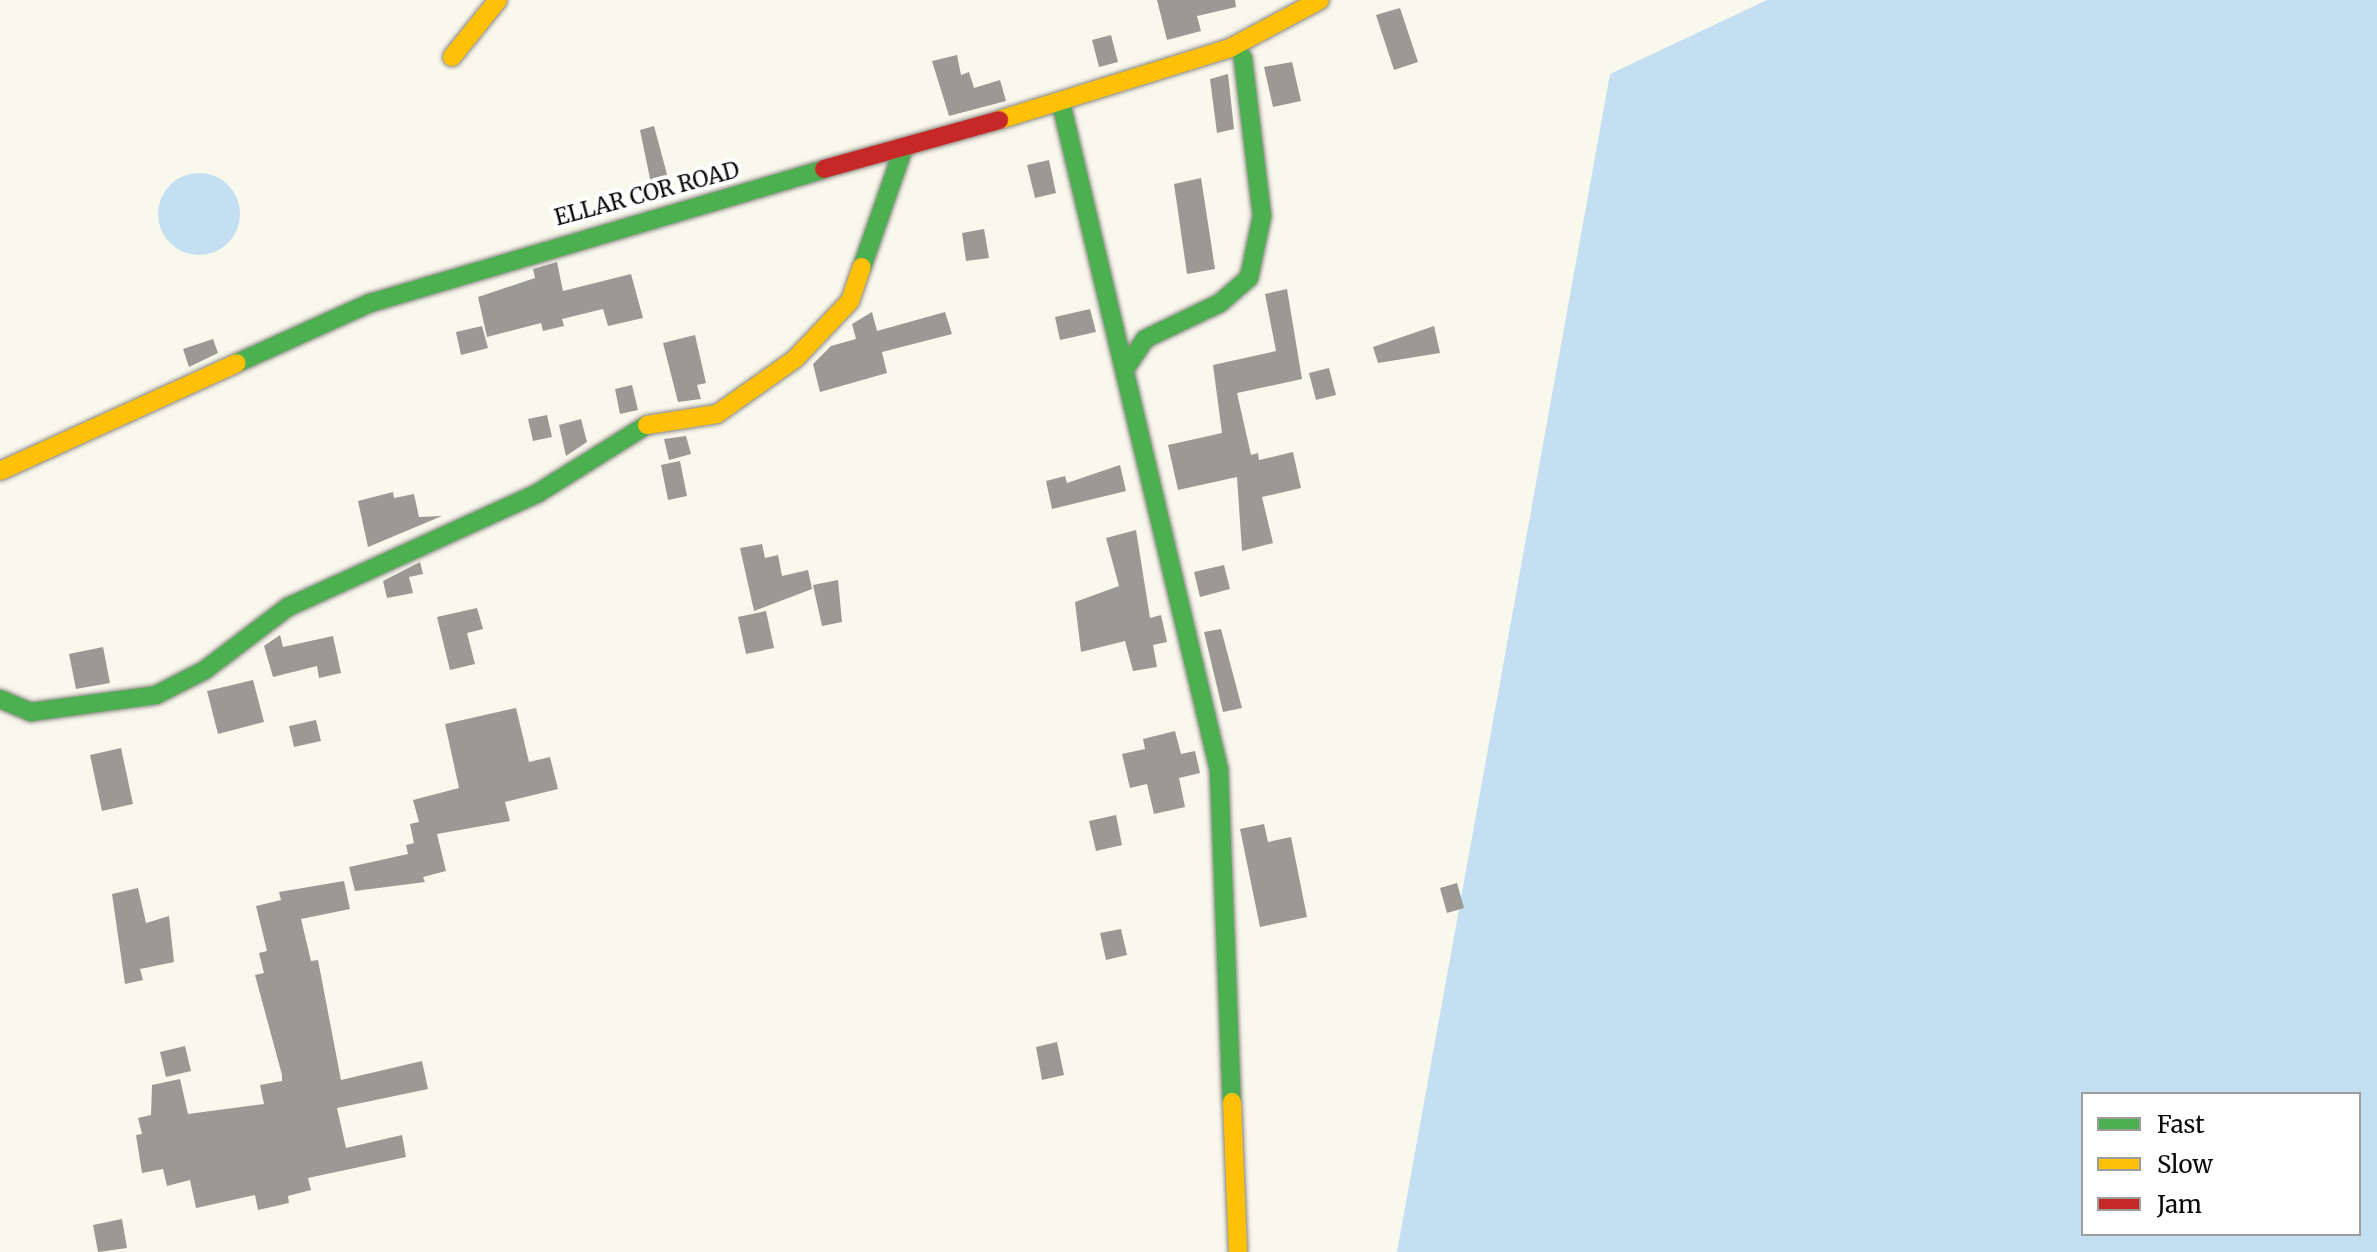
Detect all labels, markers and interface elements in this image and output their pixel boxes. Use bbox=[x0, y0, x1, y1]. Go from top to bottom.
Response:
street label: ELLAR COR ROAD bbox=[552, 157, 742, 231]
legend bbox=[2081, 1092, 2361, 1236]
text: Fast bbox=[2157, 1109, 2205, 1140]
text: Slow bbox=[2157, 1149, 2213, 1180]
text: Jam bbox=[2157, 1189, 2202, 1220]

